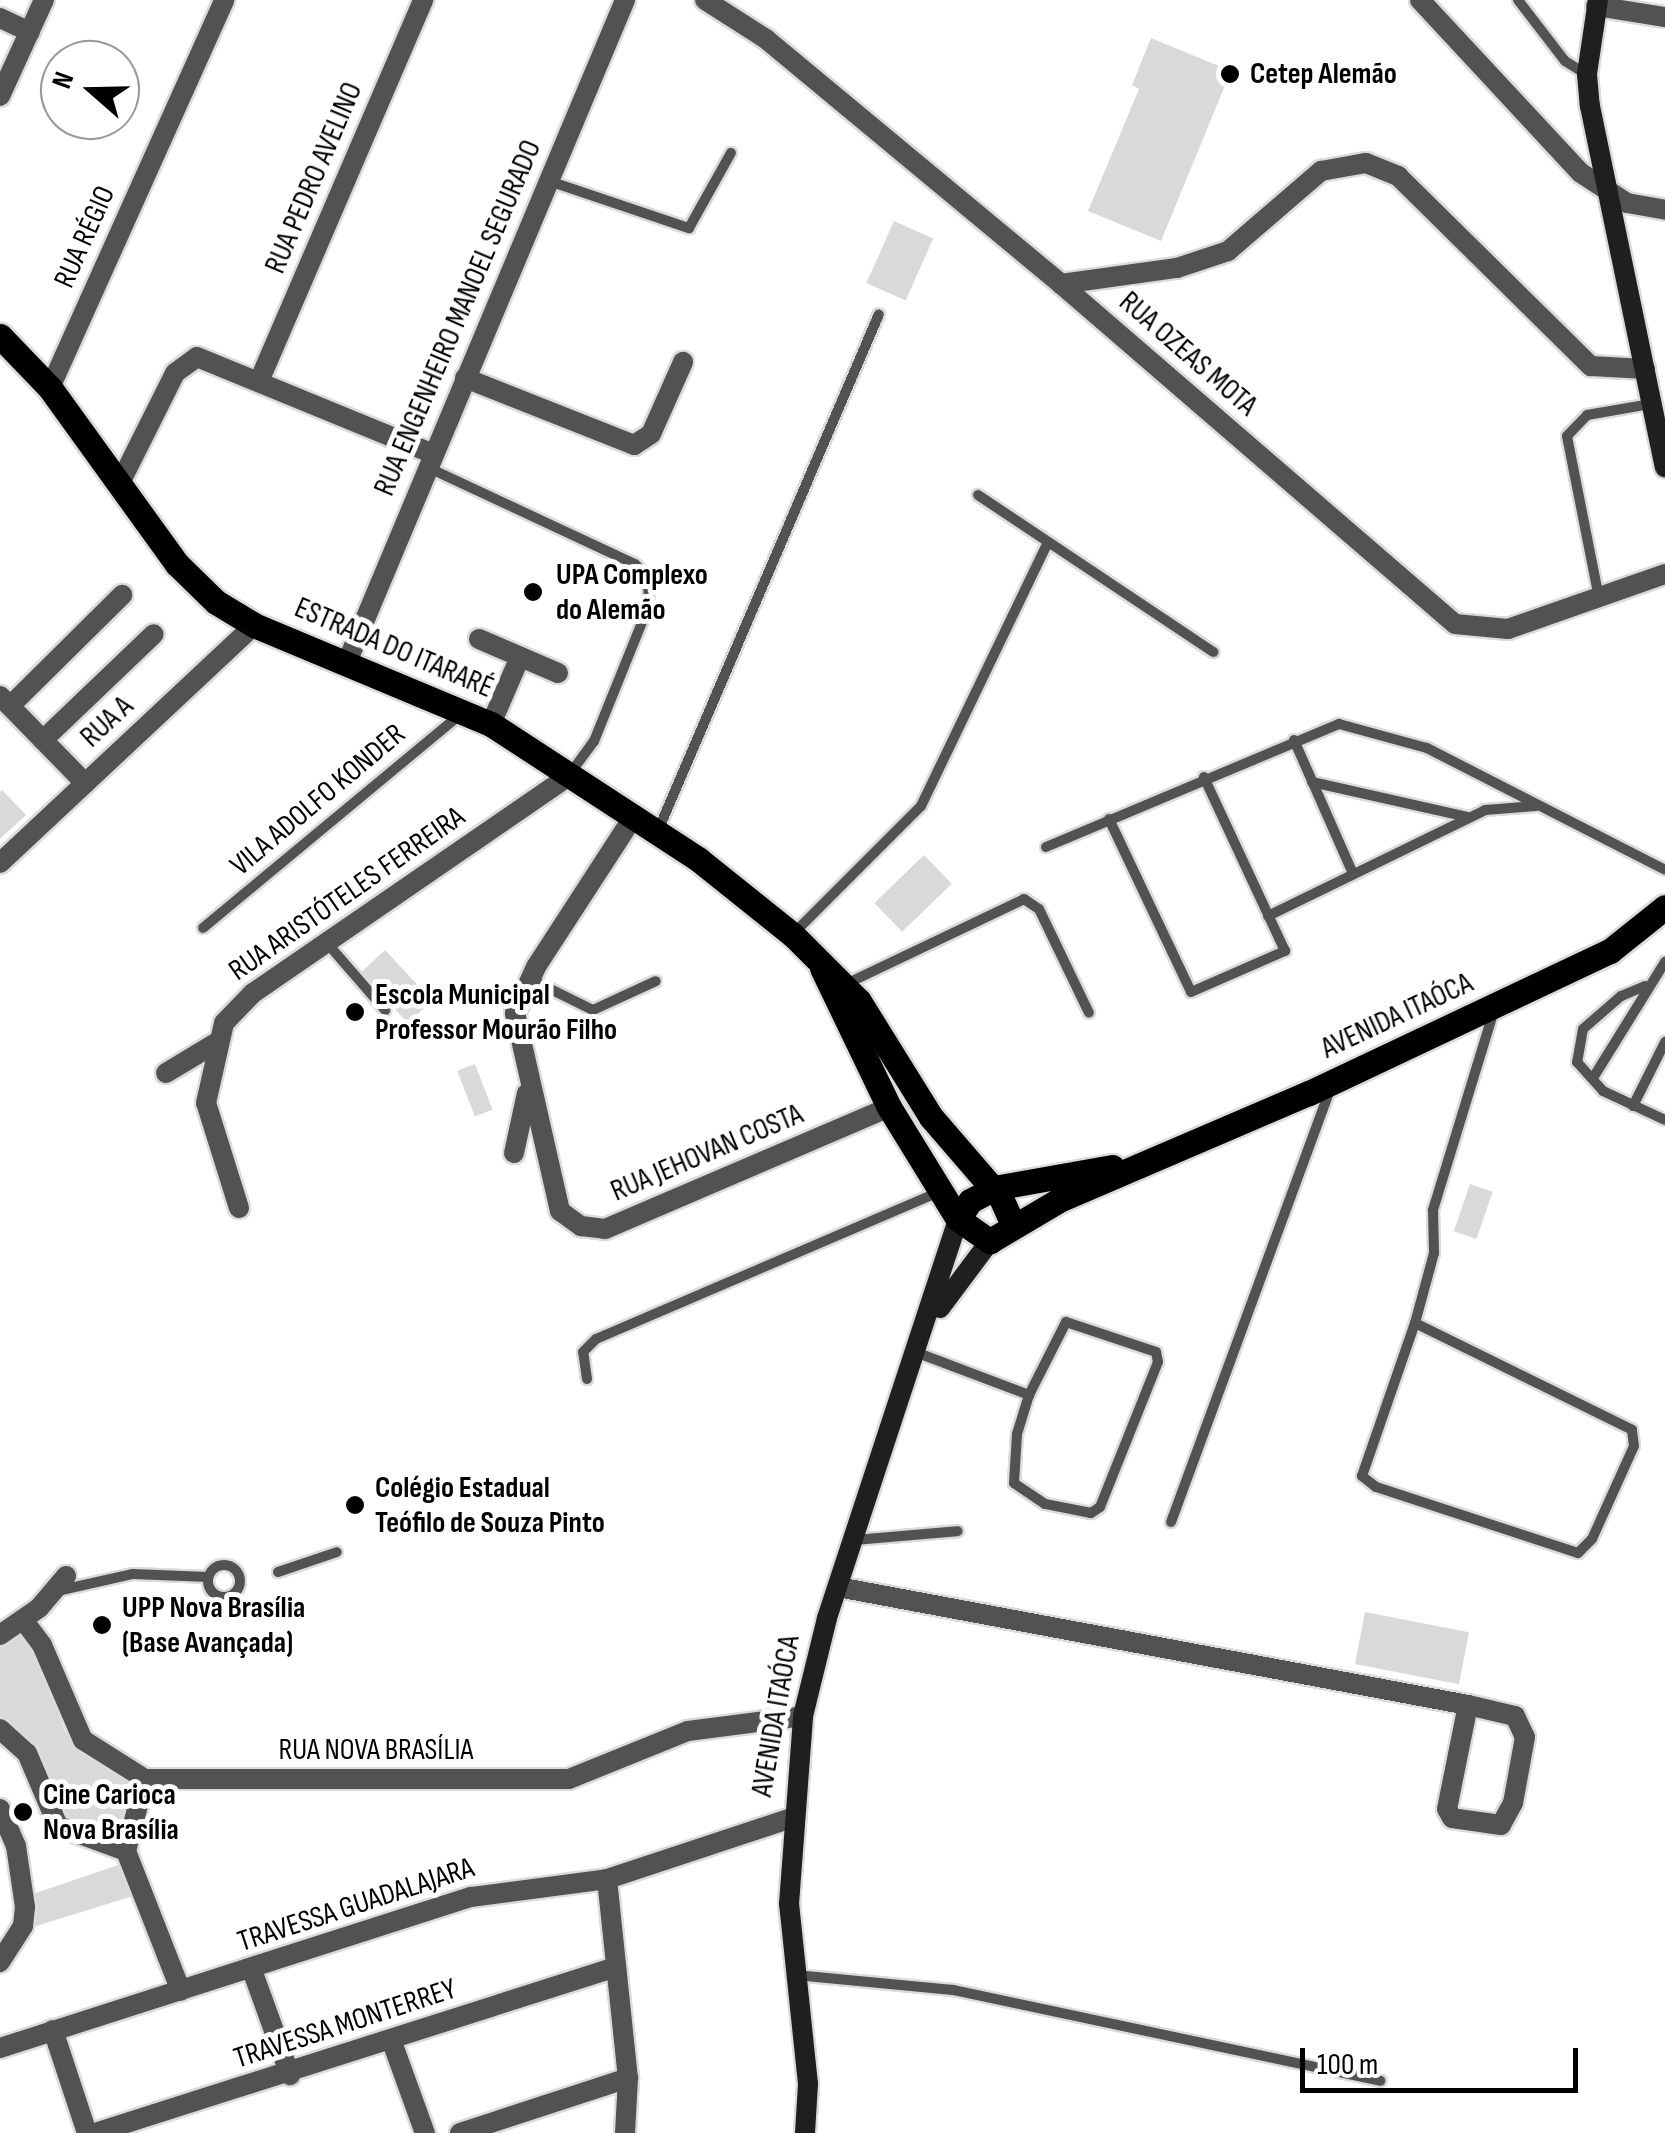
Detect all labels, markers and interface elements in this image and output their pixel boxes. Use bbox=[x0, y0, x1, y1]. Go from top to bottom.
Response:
north arrow bbox=[40, 40, 140, 140]
place label: Cetep Alemão bbox=[1250, 56, 1397, 92]
marker: Cetep Alemão bbox=[1219, 63, 1241, 85]
text: N bbox=[45, 68, 81, 93]
street label: RUA PEDRO AVELINO bbox=[258, 77, 370, 279]
street label: RUA ENGENHEIRO MANOEL SEGURADO bbox=[367, 135, 549, 501]
street label: RUA RÉGIO bbox=[47, 181, 123, 293]
street label: RUA OZEAS MOTA bbox=[1112, 284, 1264, 424]
place label: UPA Complexo do Alemão bbox=[556, 557, 708, 628]
marker: UPA Complexo do Alemão bbox=[520, 579, 546, 605]
street label: ESTRADA DO ITARARÉ bbox=[289, 590, 499, 706]
street label: RUA A bbox=[73, 689, 141, 755]
street label: VILA ADOLFO KONDER bbox=[223, 716, 413, 884]
street label: RUA ARISTÓTELES FERREIRA bbox=[222, 799, 472, 989]
street label: AVENIDA ITAÓCA bbox=[1316, 965, 1478, 1067]
place label: Escola Municipal Professor Mourão Filho bbox=[375, 977, 617, 1048]
marker: Escola Municipal Professor Mourão Filho bbox=[344, 1001, 366, 1023]
street label: RUA JEHOVAN COSTA bbox=[606, 1096, 808, 1210]
place label: Colégio Estadual Teófilo de Souza Pinto bbox=[375, 1470, 605, 1540]
marker: Colégio Estadual Teófilo de Souza Pinto bbox=[344, 1494, 366, 1516]
place label: UPP Nova Brasília (Base Avançada) bbox=[122, 1590, 305, 1660]
marker: UPP Nova Brasília (Base Avançada) bbox=[91, 1614, 113, 1636]
street label: AVENIDA ITAÓCA bbox=[744, 1633, 808, 1799]
street label: RUA NOVA BRASÍLIA bbox=[279, 1732, 473, 1768]
place label: Cine Carioca Nova Brasília bbox=[43, 1777, 179, 1848]
marker: Cine Carioca Nova Brasília bbox=[12, 1801, 34, 1823]
street label: TRAVESSA GUADALAJARA bbox=[233, 1850, 479, 1960]
street label: TRAVESSA MONTERREY bbox=[229, 1971, 461, 2077]
scale bar bbox=[1305, 2028, 1582, 2090]
text: 100 m bbox=[1317, 2047, 1378, 2083]

